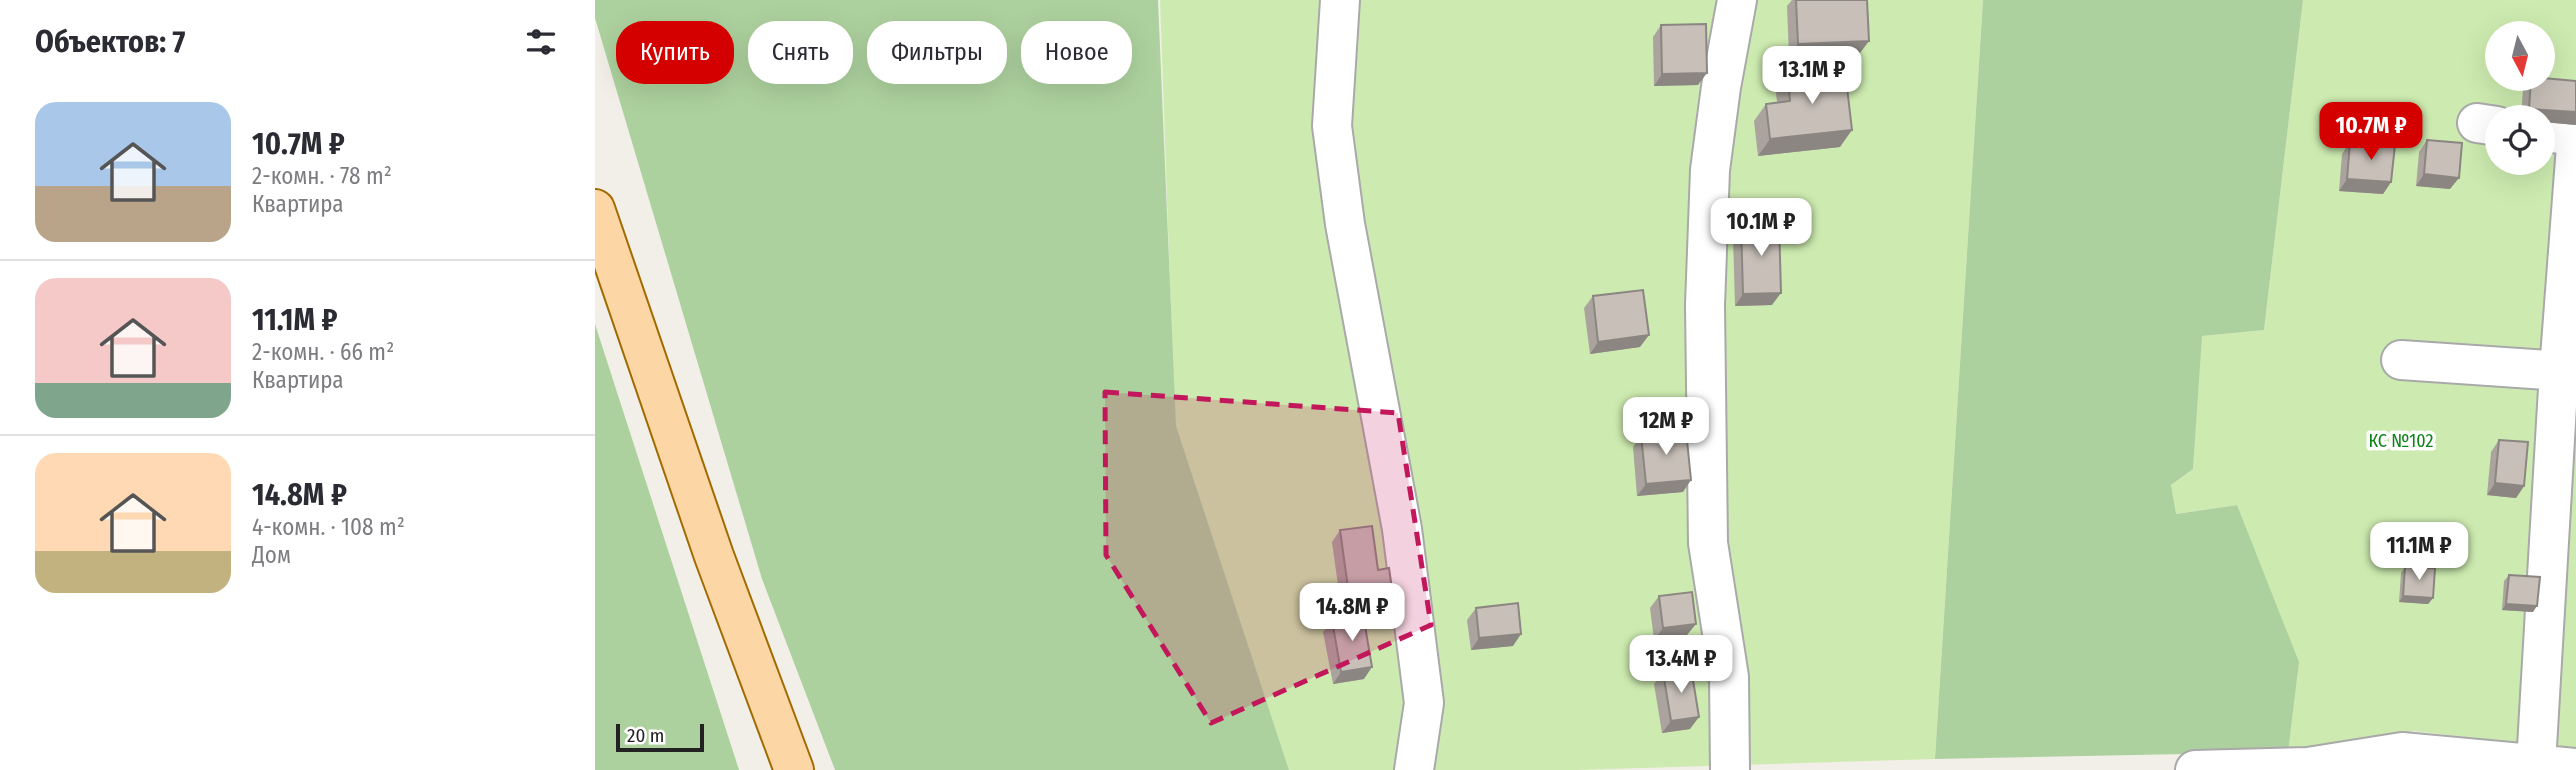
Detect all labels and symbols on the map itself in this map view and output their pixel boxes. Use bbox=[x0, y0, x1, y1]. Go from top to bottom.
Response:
north arrow bbox=[2485, 21, 2555, 91]
pin: 13.1M ₽ bbox=[1747, 46, 1877, 106]
pin: 10.7M ₽ bbox=[2306, 102, 2436, 162]
pin: 10.1M ₽ bbox=[1696, 198, 1826, 258]
pin: 12M ₽ bbox=[1617, 398, 1715, 457]
park label: КС №102 bbox=[2369, 430, 2434, 452]
pin: 11.1M ₽ bbox=[2354, 522, 2484, 582]
pin: 14.8M ₽ bbox=[1287, 584, 1417, 643]
pin: 13.4M ₽ bbox=[1616, 636, 1746, 695]
scale bar bbox=[616, 721, 703, 753]

